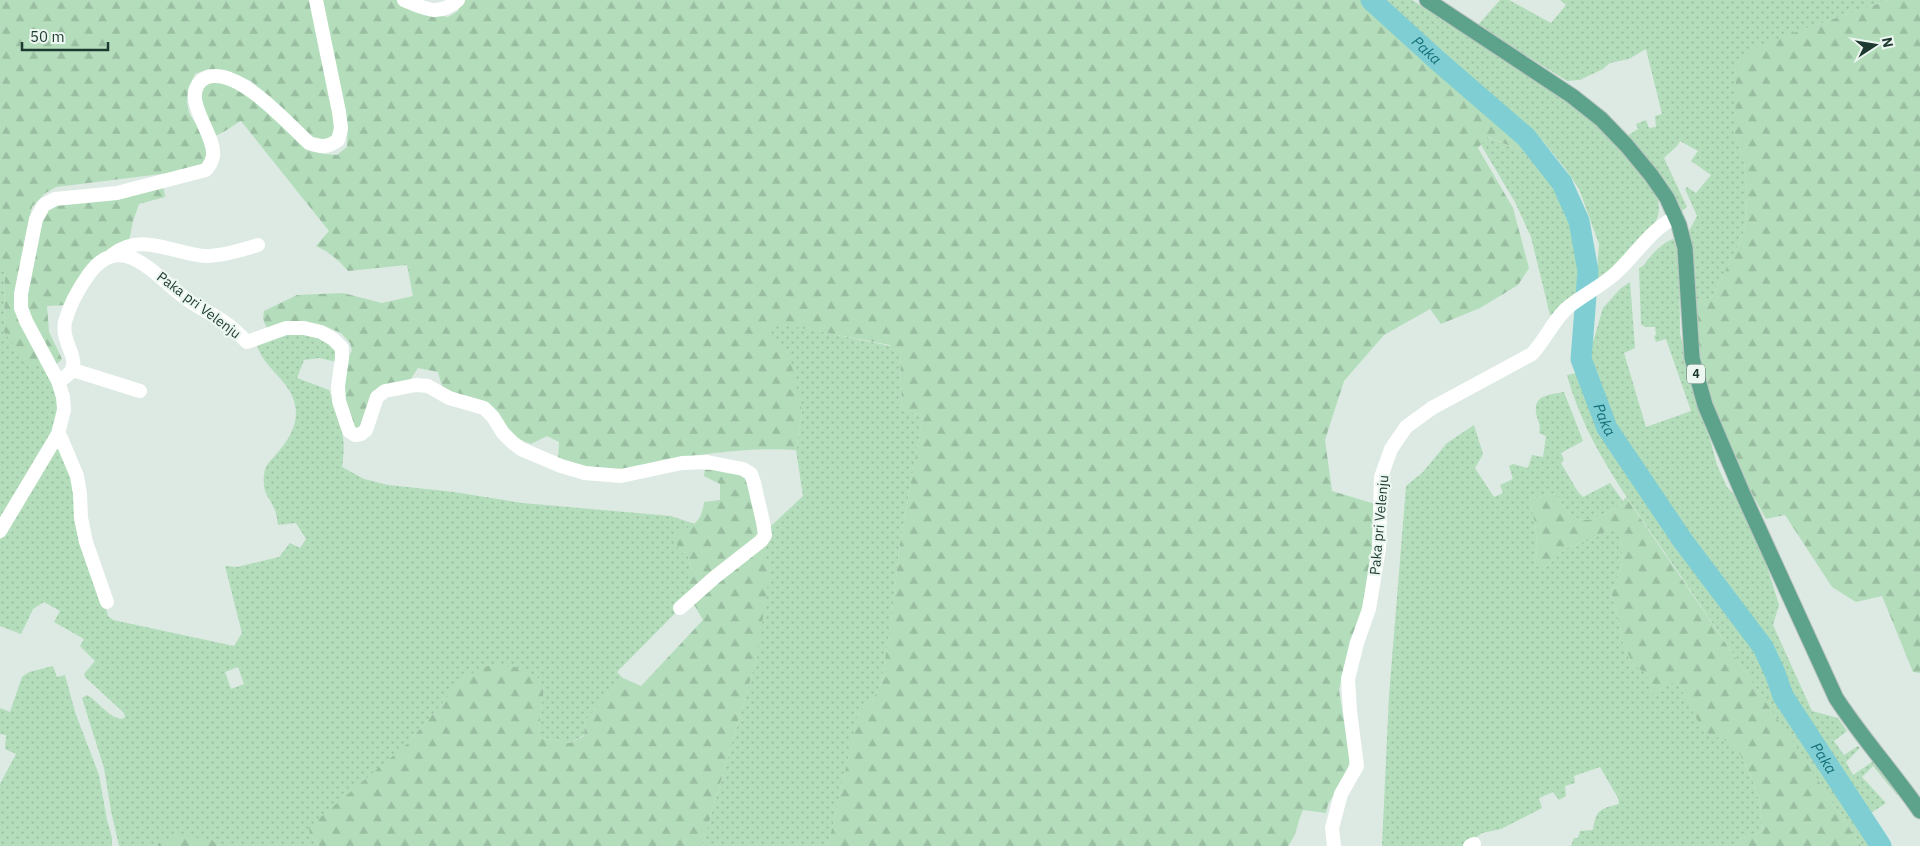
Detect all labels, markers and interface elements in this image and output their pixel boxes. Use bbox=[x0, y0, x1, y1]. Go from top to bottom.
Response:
scale bar bbox=[22, 20, 109, 52]
north arrow bbox=[1850, 20, 1900, 70]
text: 50 m bbox=[30, 27, 65, 46]
water label: Paka bbox=[1408, 32, 1446, 69]
text: N bbox=[1878, 35, 1898, 49]
street label: Paka pri Velenju bbox=[153, 268, 245, 342]
road number: 4 bbox=[1687, 364, 1705, 384]
water label: Paka bbox=[1590, 401, 1620, 440]
street label: Paka pri Velenju bbox=[1366, 474, 1392, 576]
water label: Paka bbox=[1807, 739, 1841, 777]

